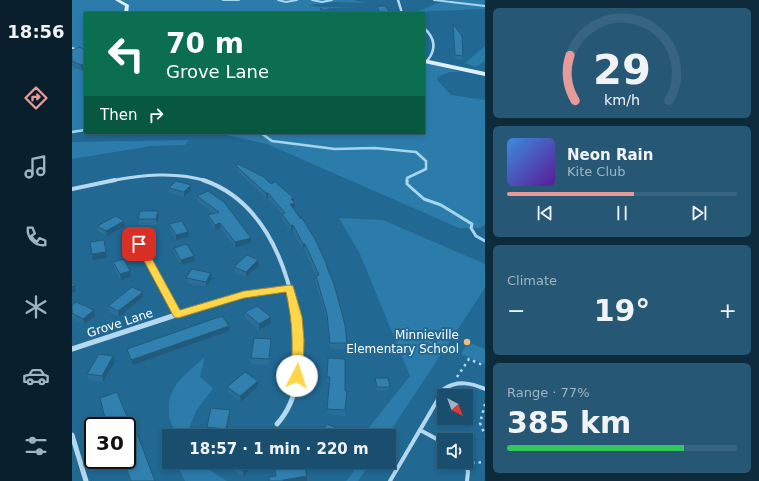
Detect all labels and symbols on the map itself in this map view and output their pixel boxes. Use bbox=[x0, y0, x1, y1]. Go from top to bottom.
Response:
pin bbox=[122, 227, 156, 261]
street label: Grove Lane bbox=[85, 306, 155, 340]
place label: Minnieville Elementary School bbox=[346, 328, 459, 356]
marker: Minnieville Elementary School bbox=[462, 337, 472, 347]
position arrow bbox=[276, 355, 318, 397]
north arrow bbox=[437, 389, 473, 425]
speed limit sign: 30 bbox=[84, 417, 136, 469]

